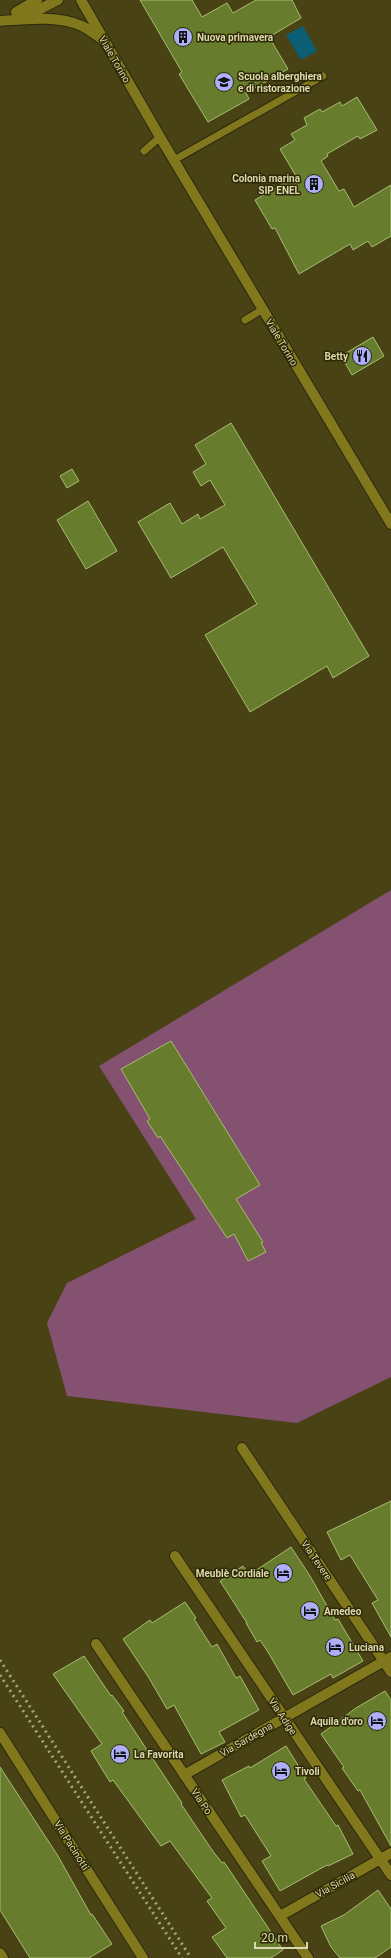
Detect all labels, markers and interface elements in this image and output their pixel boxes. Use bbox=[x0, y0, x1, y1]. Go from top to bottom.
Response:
building icon: Nuova primavera bbox=[172, 26, 194, 48]
place label: Nuova primavera bbox=[197, 32, 274, 43]
street label: Viale Torino bbox=[97, 34, 133, 85]
school or university icon: Scuola alberghiera e di ristorazione bbox=[213, 71, 235, 93]
place label: Scuola alberghiera e di ristorazione bbox=[238, 71, 323, 94]
place label: Colonia marina SIP ENEL bbox=[232, 173, 301, 196]
building icon: Colonia marina SIP ENEL bbox=[303, 173, 325, 195]
street label: Viale Torino bbox=[263, 317, 300, 368]
restaurant icon: Betty bbox=[351, 345, 373, 367]
place label: Betty bbox=[324, 351, 349, 362]
street label: Via Tevere bbox=[299, 1538, 334, 1582]
hotel icon: Meublè Cordiale bbox=[272, 1562, 294, 1584]
place label: Meublè Cordiale bbox=[196, 1568, 270, 1579]
hotel icon: Amedeo bbox=[299, 1600, 321, 1622]
place label: Amedeo bbox=[324, 1606, 362, 1617]
hotel icon: Luciana bbox=[324, 1636, 346, 1658]
place label: Luciana bbox=[349, 1642, 385, 1653]
street label: Via Adige bbox=[266, 1696, 299, 1737]
hotel icon: Aquila d'oro bbox=[366, 1710, 388, 1732]
place label: Aquila d'oro bbox=[310, 1716, 363, 1727]
street label: Via Sardegna bbox=[218, 1720, 275, 1759]
hotel icon: La Favorita bbox=[109, 1743, 131, 1765]
place label: La Favorita bbox=[134, 1749, 184, 1760]
hotel icon: Tivoli bbox=[270, 1760, 292, 1782]
place label: Tivoli bbox=[295, 1766, 320, 1777]
street label: Via Po bbox=[189, 1786, 214, 1816]
street label: Via Pacinotti bbox=[52, 1818, 91, 1872]
street label: Via Sicilia bbox=[314, 1869, 357, 1900]
scale bar bbox=[255, 1924, 307, 1950]
text: 20 m bbox=[261, 1931, 288, 1945]

